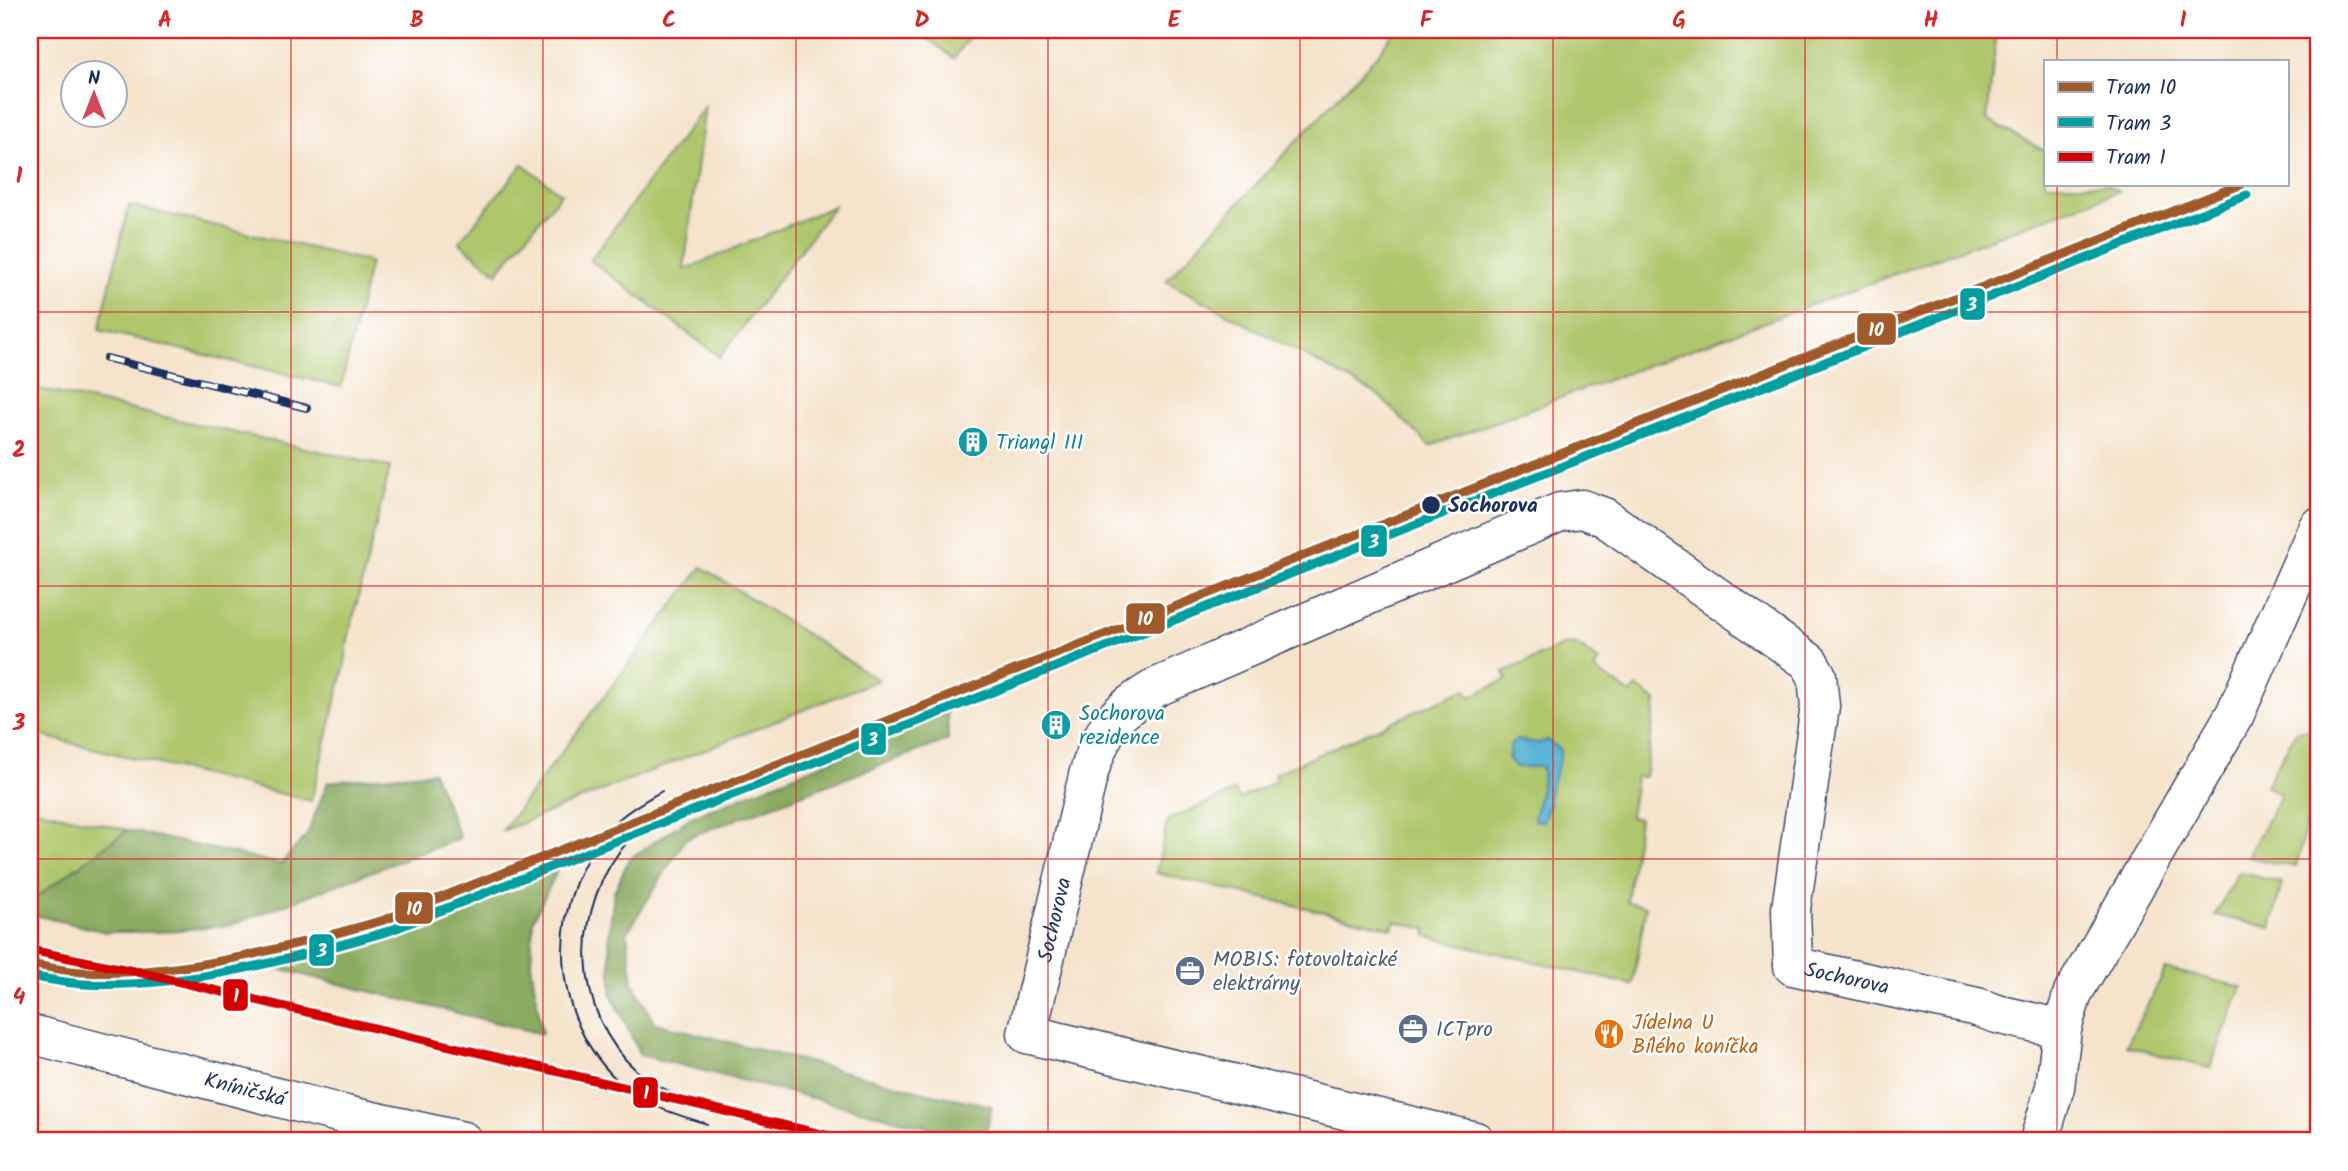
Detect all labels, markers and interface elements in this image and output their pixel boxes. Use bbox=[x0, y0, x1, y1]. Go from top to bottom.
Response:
text: A bbox=[158, 3, 172, 39]
text: B bbox=[410, 3, 424, 39]
text: C bbox=[662, 3, 676, 39]
text: D bbox=[914, 3, 930, 39]
text: E bbox=[1168, 3, 1182, 39]
text: F bbox=[1420, 3, 1434, 39]
text: G bbox=[1672, 3, 1686, 39]
text: H bbox=[1924, 3, 1939, 39]
text: I bbox=[2179, 3, 2187, 39]
north arrow bbox=[60, 60, 130, 130]
legend bbox=[2044, 60, 2288, 186]
text: N bbox=[88, 64, 100, 94]
text: Tram 10 bbox=[2106, 72, 2176, 105]
text: Tram 3 bbox=[2106, 108, 2171, 141]
text: Tram 1 bbox=[2106, 142, 2166, 175]
text: 1 bbox=[16, 159, 23, 195]
line badge: 3 bbox=[1959, 287, 1986, 321]
text: 3 bbox=[1966, 291, 1977, 321]
line badge: 10 bbox=[1856, 312, 1897, 346]
text: 10 bbox=[1868, 316, 1884, 346]
building icon: Triangl III bbox=[956, 425, 990, 459]
place label: Triangl III bbox=[996, 427, 1083, 460]
text: 2 bbox=[12, 433, 26, 469]
place label: Sochorova bbox=[1448, 490, 1538, 523]
marker: Sochorova bbox=[1420, 494, 1442, 516]
line badge: 3 bbox=[1360, 524, 1388, 558]
text: 3 bbox=[1368, 528, 1379, 558]
line badge: 10 bbox=[1125, 602, 1166, 635]
text: 10 bbox=[1137, 605, 1153, 635]
place label: Sochorova rezidence bbox=[1079, 698, 1165, 755]
text: 3 bbox=[12, 706, 26, 742]
building icon: Sochorova rezidence bbox=[1039, 708, 1073, 742]
line badge: 3 bbox=[860, 722, 887, 756]
text: 3 bbox=[867, 726, 878, 756]
street label: Sochorova bbox=[1030, 874, 1081, 966]
line badge: 10 bbox=[394, 891, 434, 925]
text: 10 bbox=[406, 895, 422, 925]
line badge: 3 bbox=[308, 933, 335, 967]
text: 3 bbox=[316, 937, 327, 967]
place label: MOBIS: fotovoltaické elektrárny bbox=[1213, 944, 1398, 1001]
office icon: MOBIS: fotovoltaické elektrárny bbox=[1173, 954, 1207, 988]
street label: Sochorova bbox=[1801, 954, 1892, 1005]
line badge: 1 bbox=[222, 978, 249, 1012]
text: 4 bbox=[13, 980, 26, 1016]
text: 1 bbox=[233, 982, 239, 1012]
place label: Jídelna U Bílého koníčka bbox=[1632, 1007, 1759, 1064]
office icon: ICTpro bbox=[1396, 1012, 1430, 1046]
place label: ICTpro bbox=[1436, 1014, 1493, 1047]
restaurant icon: Jídelna U Bílého koníčka bbox=[1592, 1017, 1626, 1051]
street label: Kníničská bbox=[200, 1064, 291, 1117]
line badge: 1 bbox=[632, 1076, 659, 1109]
text: 1 bbox=[643, 1079, 649, 1109]

